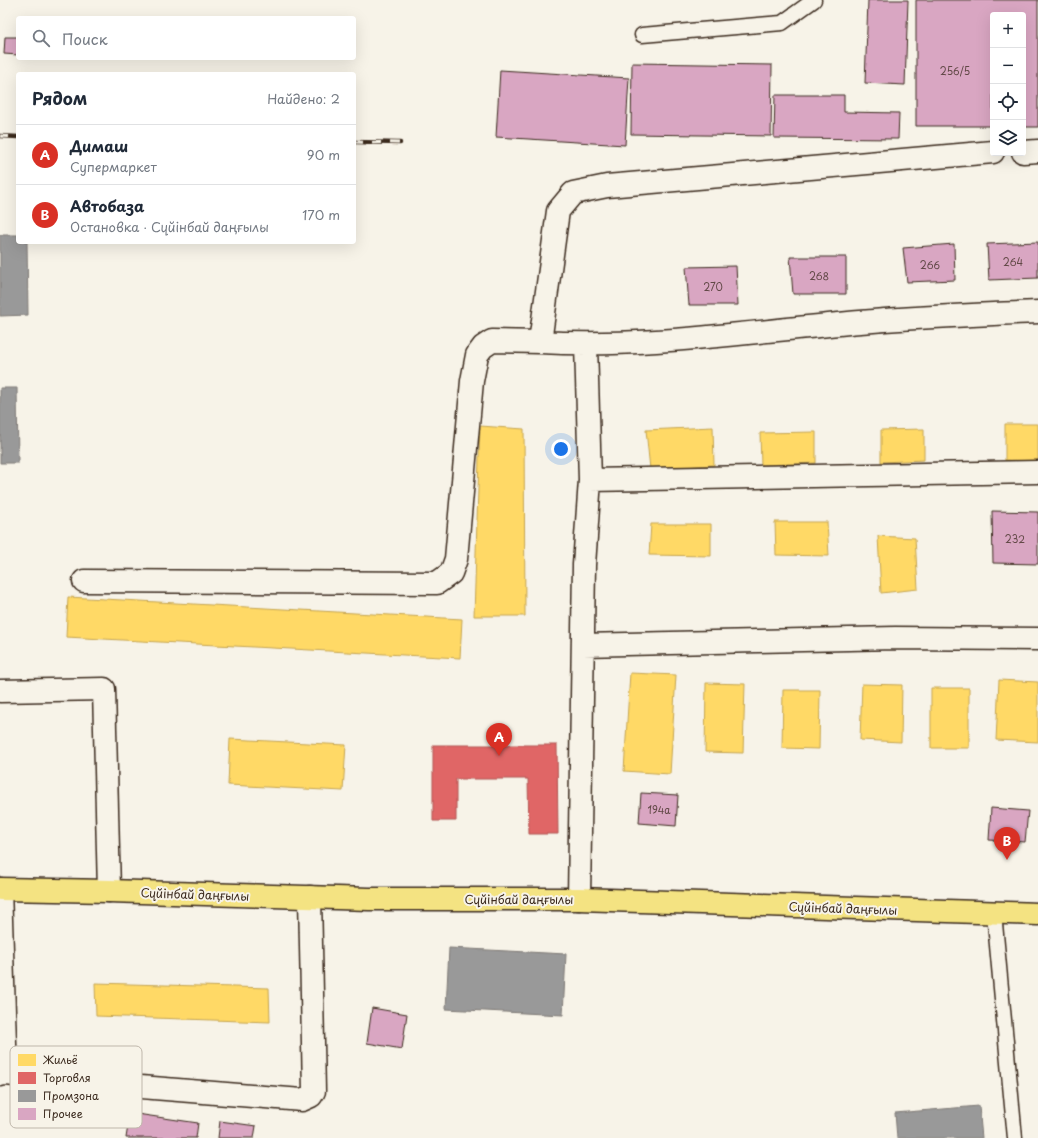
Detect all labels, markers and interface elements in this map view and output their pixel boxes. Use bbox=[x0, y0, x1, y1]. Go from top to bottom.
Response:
map controls bbox=[990, 12, 1026, 156]
button: + bbox=[990, 12, 1026, 48]
search box bbox=[16, 16, 356, 60]
icon: search bbox=[30, 27, 52, 49]
text: Поиск bbox=[62, 27, 108, 50]
button: − bbox=[990, 48, 1026, 84]
house number: 256/5 bbox=[940, 63, 970, 78]
button: locate bbox=[990, 84, 1026, 120]
text: Рядом bbox=[32, 85, 87, 111]
text: Найдено: 2 bbox=[267, 89, 340, 108]
button: layers bbox=[990, 120, 1026, 156]
text: Димаш bbox=[70, 134, 128, 157]
text: A bbox=[40, 145, 50, 164]
text: 90 m bbox=[307, 145, 340, 164]
text: Супермаркет bbox=[70, 157, 157, 176]
text: Автобаза bbox=[70, 194, 144, 217]
text: B bbox=[41, 205, 49, 224]
text: 170 m bbox=[302, 205, 340, 224]
text: Остановка · Сүйінбай даңғылы bbox=[70, 217, 269, 236]
house number: 264 bbox=[1003, 254, 1024, 269]
house number: 266 bbox=[920, 257, 940, 272]
house number: 268 bbox=[809, 268, 829, 283]
house number: 270 bbox=[703, 279, 723, 294]
your location bbox=[551, 439, 571, 459]
house number: 232 bbox=[1005, 531, 1025, 546]
pin: A bbox=[486, 723, 512, 756]
house number: 194а bbox=[647, 802, 671, 817]
pin: B bbox=[994, 827, 1020, 860]
street label: Сүйінбай даңғылы bbox=[140, 883, 250, 905]
street label: Сүйінбай даңғылы bbox=[465, 890, 573, 908]
street label: Сүйінбай даңғылы bbox=[788, 897, 898, 919]
legend bbox=[10, 1046, 142, 1128]
text: Жильё bbox=[42, 1051, 78, 1068]
text: Торговля bbox=[43, 1069, 91, 1086]
text: Промзона bbox=[43, 1087, 99, 1104]
text: Прочее bbox=[43, 1105, 83, 1122]

